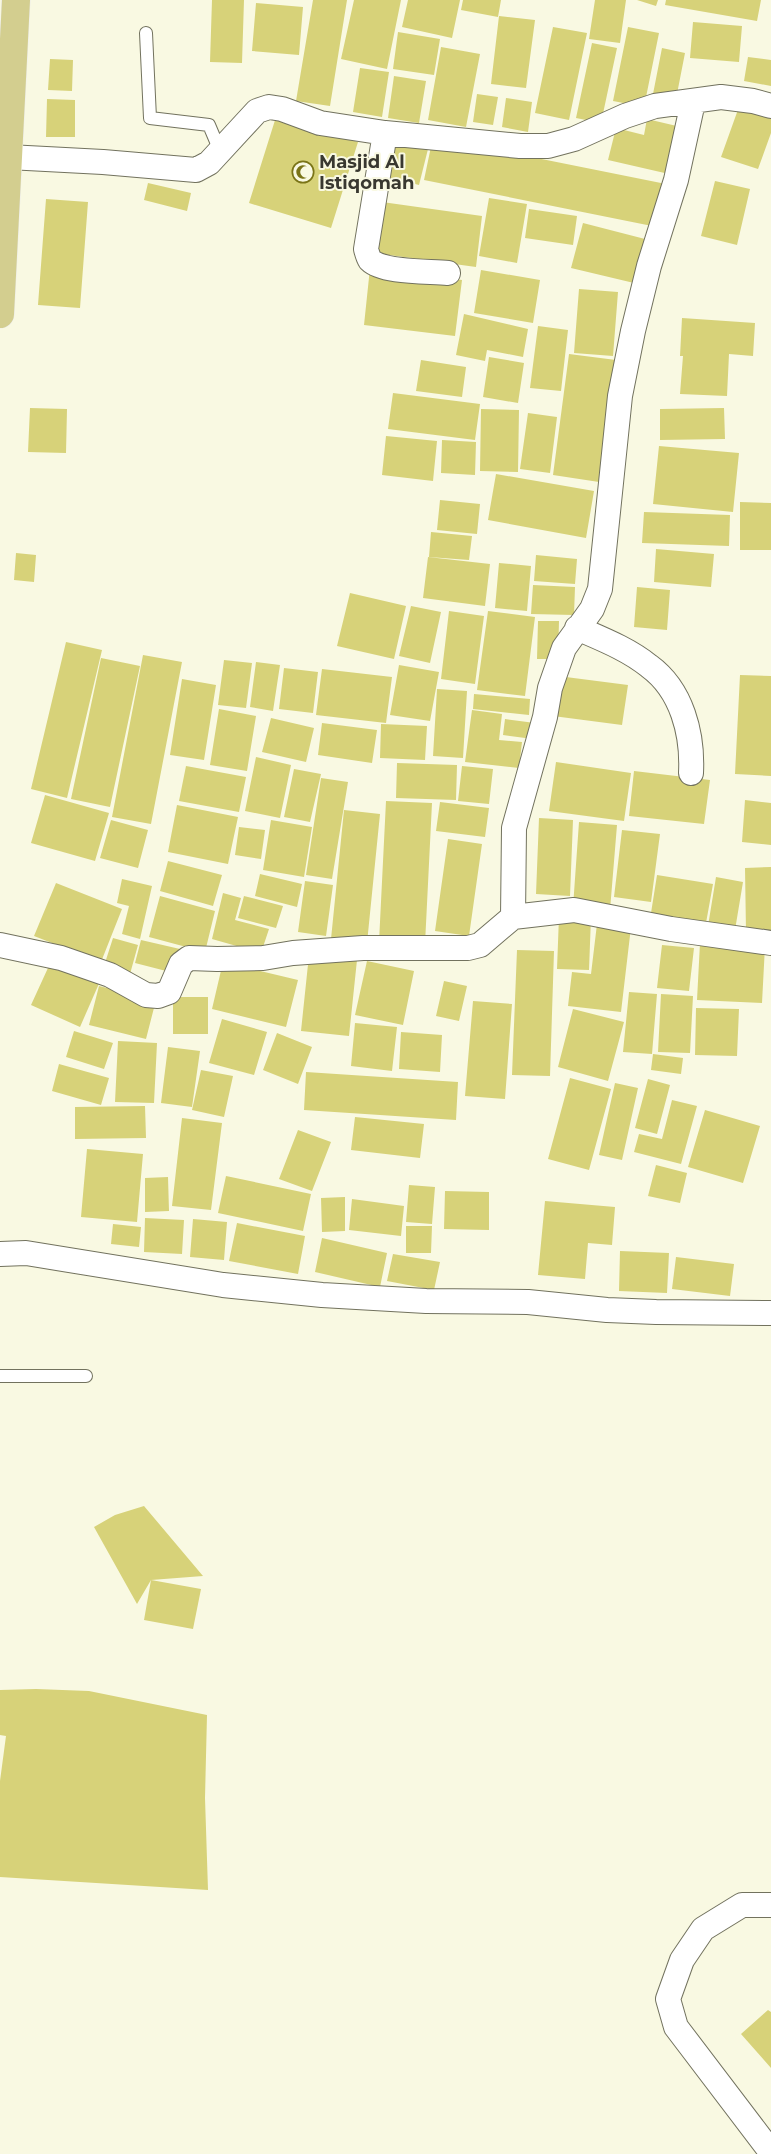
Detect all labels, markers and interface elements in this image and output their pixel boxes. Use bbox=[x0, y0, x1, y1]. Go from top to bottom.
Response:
place label: Masjid Al Istiqomah bbox=[319, 151, 414, 194]
mosque icon: Masjid Al Istiqomah bbox=[291, 160, 315, 184]

